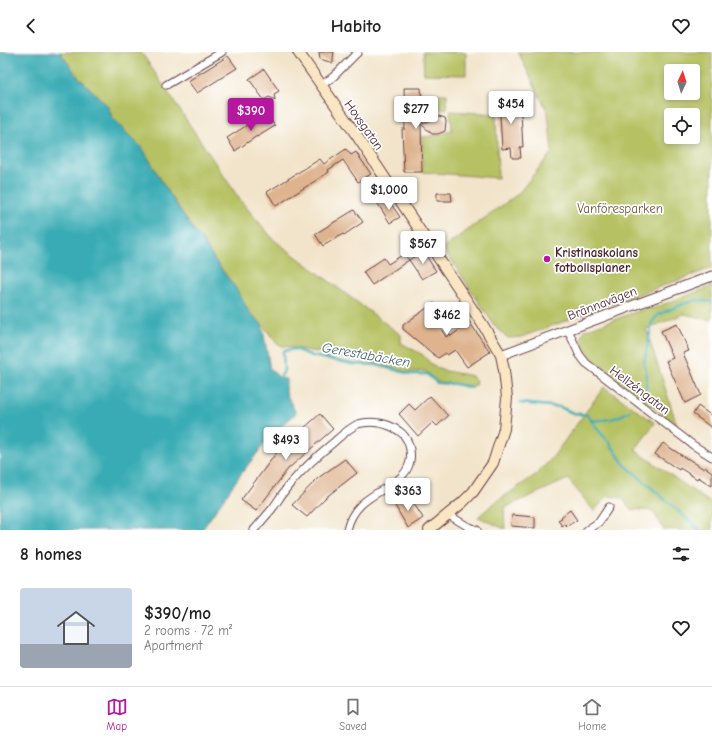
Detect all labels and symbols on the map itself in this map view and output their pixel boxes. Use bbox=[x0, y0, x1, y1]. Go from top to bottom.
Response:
north arrow bbox=[664, 64, 700, 100]
pin: $454 bbox=[487, 91, 535, 125]
pin: $277 bbox=[392, 96, 440, 130]
street label: Hovsgatan bbox=[341, 97, 387, 153]
pin: $390 bbox=[227, 98, 275, 132]
pin: $1,000 bbox=[356, 177, 422, 211]
park label: Vanföresparken bbox=[577, 201, 663, 216]
pin: $567 bbox=[399, 231, 447, 265]
place label: Kristinaskolans fotbollsplaner bbox=[554, 245, 638, 275]
marker: Kristinaskolans fotbollsplaner bbox=[542, 254, 552, 264]
street label: Brännavägen bbox=[565, 283, 639, 323]
pin: $462 bbox=[423, 302, 471, 336]
water label: Gerestabäcken bbox=[320, 339, 412, 371]
street label: Hellzéngatan bbox=[607, 362, 673, 418]
pin: $493 bbox=[262, 427, 310, 461]
pin: $363 bbox=[384, 478, 432, 512]

